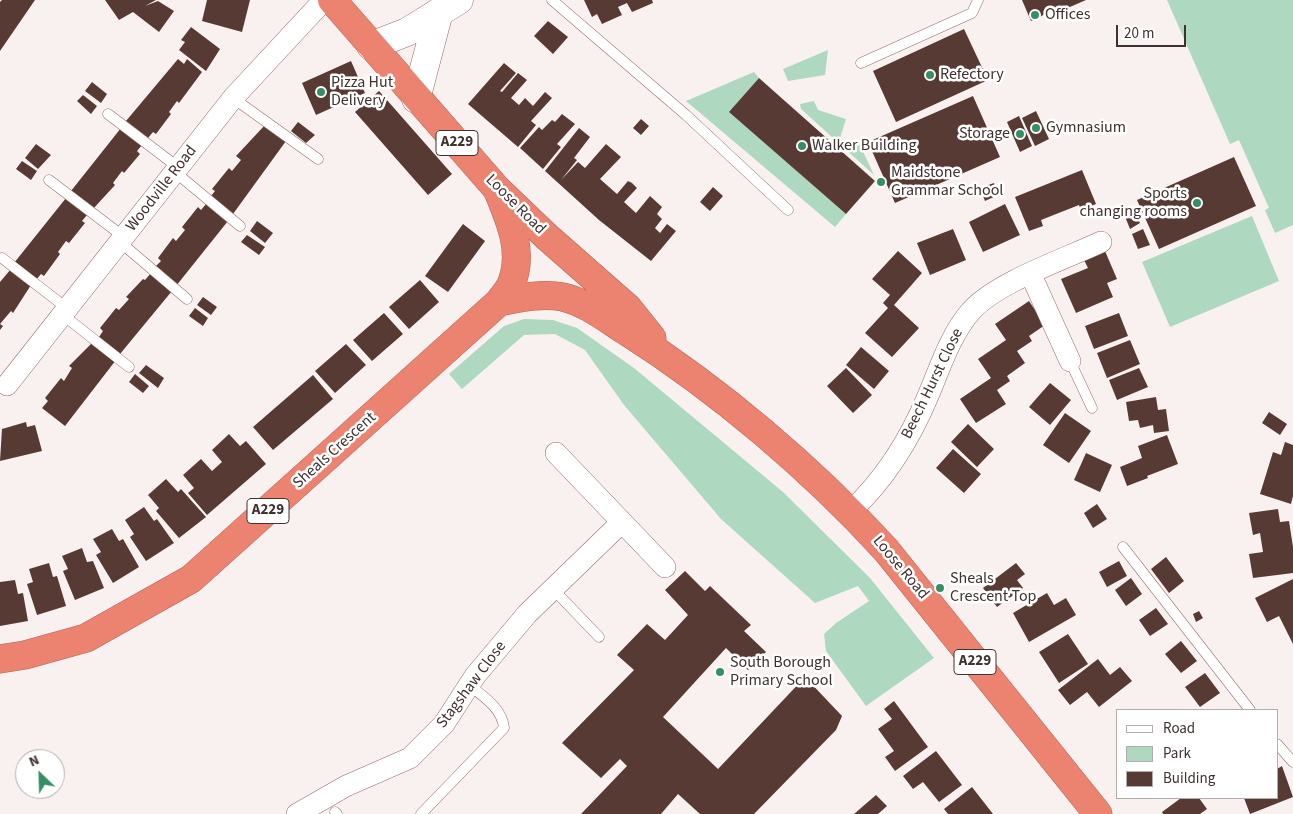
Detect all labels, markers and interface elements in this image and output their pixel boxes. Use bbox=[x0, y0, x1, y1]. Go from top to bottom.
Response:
place label: Offices bbox=[1045, 5, 1090, 25]
marker: Offices bbox=[1029, 9, 1041, 21]
scale bar bbox=[1118, 15, 1188, 47]
text: 20 m bbox=[1124, 23, 1154, 44]
place label: Refectory bbox=[940, 65, 1004, 85]
marker: Refectory bbox=[924, 69, 936, 81]
place label: Pizza Hut Delivery bbox=[331, 73, 393, 111]
marker: Pizza Hut Delivery bbox=[315, 86, 327, 98]
place label: Gymnasium bbox=[1046, 118, 1126, 138]
marker: Gymnasium bbox=[1030, 122, 1042, 134]
place label: Storage bbox=[959, 124, 1010, 144]
marker: Storage bbox=[1014, 128, 1026, 140]
road number: A229 bbox=[436, 130, 478, 156]
place label: Walker Building bbox=[812, 136, 917, 156]
marker: Walker Building bbox=[796, 140, 808, 152]
street label: Woodville Road bbox=[122, 142, 202, 236]
place label: Maidstone Grammar School bbox=[891, 163, 1003, 201]
street label: Loose Road bbox=[481, 171, 549, 239]
marker: Maidstone Grammar School bbox=[875, 176, 887, 188]
place label: Sports changing rooms bbox=[1079, 184, 1187, 222]
marker: Sports changing rooms bbox=[1191, 197, 1203, 209]
street label: Beech Hurst Close bbox=[898, 326, 968, 442]
street label: Sheals Crescent bbox=[289, 409, 381, 493]
road number: A229 bbox=[247, 498, 289, 524]
street label: Loose Road bbox=[868, 532, 932, 604]
place label: Sheals Crescent Top bbox=[950, 569, 1036, 607]
marker: Sheals Crescent Top bbox=[934, 582, 946, 594]
street label: Stagshaw Close bbox=[433, 638, 511, 732]
road number: A229 bbox=[954, 650, 996, 674]
place label: South Borough Primary School bbox=[730, 653, 832, 691]
marker: South Borough Primary School bbox=[714, 666, 726, 678]
legend bbox=[1116, 709, 1278, 799]
text: Road bbox=[1163, 718, 1195, 739]
text: Park bbox=[1163, 743, 1191, 764]
north arrow bbox=[15, 749, 65, 799]
text: N bbox=[26, 750, 43, 772]
text: Building bbox=[1163, 768, 1215, 789]

